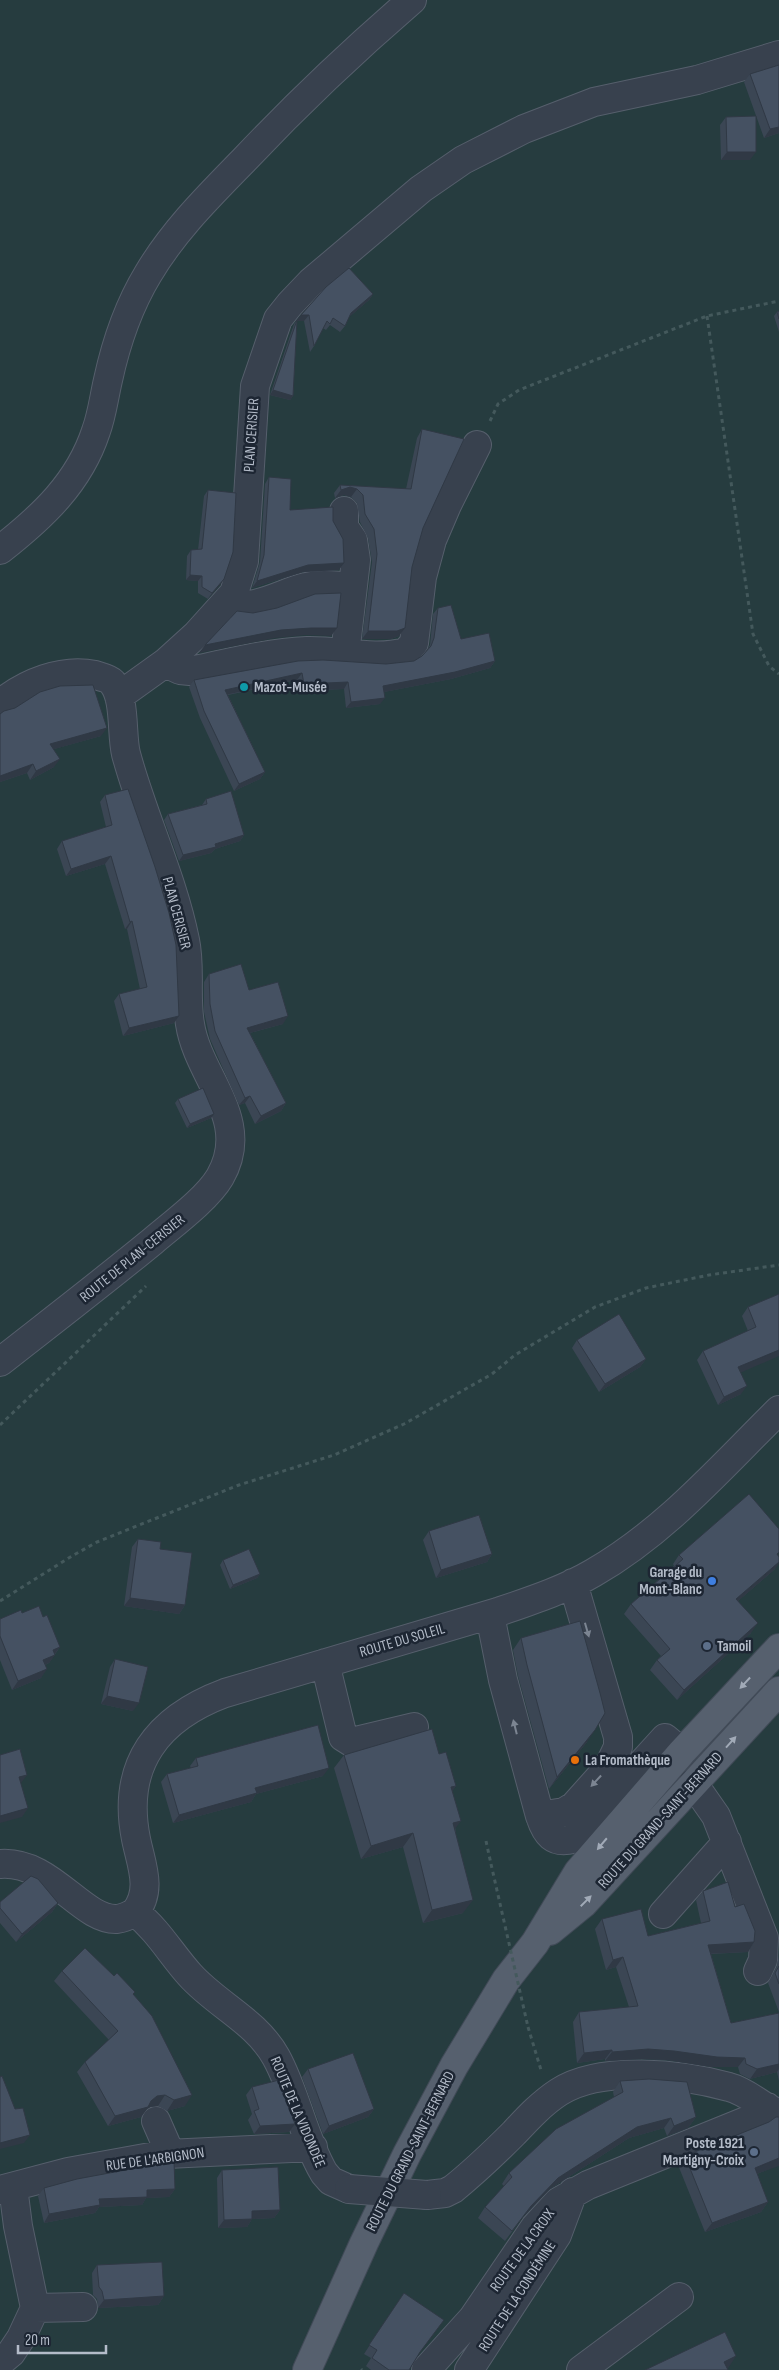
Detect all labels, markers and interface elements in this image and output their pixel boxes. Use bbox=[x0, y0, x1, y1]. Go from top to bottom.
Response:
street label: PLAN CERISIER bbox=[239, 397, 264, 473]
place label: Mazot-Musée bbox=[254, 678, 327, 697]
marker: Mazot-Musée bbox=[238, 681, 250, 693]
street label: PLAN CERISIER bbox=[158, 875, 195, 952]
street label: ROUTE DE PLAN-CERISIER bbox=[76, 1210, 189, 1307]
place label: Garage du Mont-Blanc bbox=[639, 1563, 702, 1599]
marker: Garage du Mont-Blanc bbox=[706, 1575, 718, 1587]
street label: ROUTE DU SOLEIL bbox=[357, 1619, 447, 1662]
one-way arrow bbox=[583, 1623, 591, 1638]
place label: Tamoil bbox=[717, 1637, 751, 1656]
marker: Tamoil bbox=[701, 1640, 713, 1652]
one-way arrow bbox=[739, 1677, 751, 1689]
one-way arrow bbox=[511, 1719, 519, 1734]
one-way arrow bbox=[725, 1736, 737, 1748]
street label: ROUTE DU GRAND-SAINT-BERNARD bbox=[594, 1748, 727, 1893]
place label: La Fromathèque bbox=[585, 1751, 670, 1770]
marker: La Fromathèque bbox=[569, 1754, 581, 1766]
one-way arrow bbox=[590, 1775, 602, 1787]
one-way arrow bbox=[596, 1837, 608, 1849]
one-way arrow bbox=[580, 1895, 592, 1907]
street label: ROUTE DE LA VIDONDÉE bbox=[266, 2054, 329, 2171]
street label: ROUTE DU GRAND-SAINT-BERNARD bbox=[362, 2068, 459, 2235]
place label: Poste 1921 Martigny-Croix bbox=[663, 2134, 745, 2170]
street label: RUE DE L'ARBIGNON bbox=[105, 2143, 205, 2176]
marker: Poste 1921 Martigny-Croix bbox=[748, 2146, 760, 2158]
street label: ROUTE DE LA CROIX bbox=[486, 2205, 559, 2295]
street label: ROUTE DE LA CONDÉMINE bbox=[475, 2237, 560, 2355]
scale bar bbox=[18, 2322, 105, 2354]
text: 20 m bbox=[25, 2331, 50, 2350]

